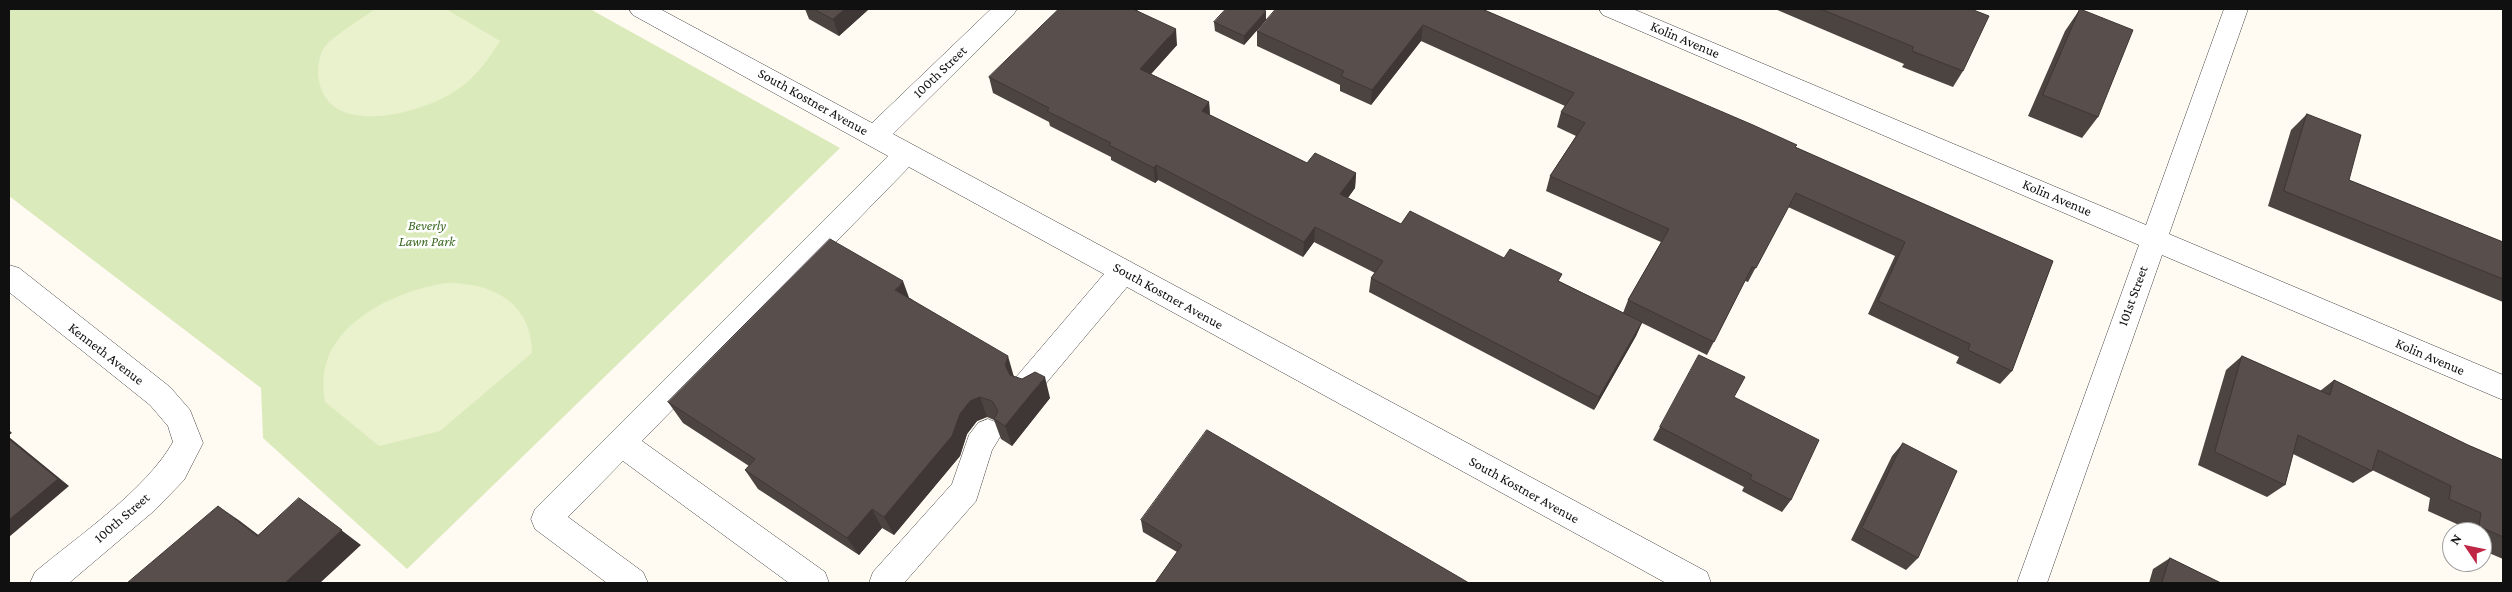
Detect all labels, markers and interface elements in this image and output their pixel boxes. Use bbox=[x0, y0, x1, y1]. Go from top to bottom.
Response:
street label: Kolin Avenue bbox=[1648, 18, 1722, 62]
street label: 100th Street bbox=[910, 42, 970, 102]
street label: South Kostner Avenue bbox=[755, 65, 871, 139]
street label: Kolin Avenue bbox=[2020, 176, 2094, 220]
park label: Beverly Lawn Park bbox=[399, 218, 455, 250]
street label: South Kostner Avenue bbox=[1110, 259, 1226, 333]
street label: 101st Street bbox=[2114, 264, 2152, 328]
street label: Kenneth Avenue bbox=[65, 319, 147, 389]
street label: Kolin Avenue bbox=[2393, 335, 2467, 379]
street label: South Kostner Avenue bbox=[1466, 453, 1582, 527]
street label: 100th Street bbox=[91, 489, 153, 547]
north arrow bbox=[2442, 522, 2492, 572]
text: N bbox=[2446, 531, 2465, 548]

